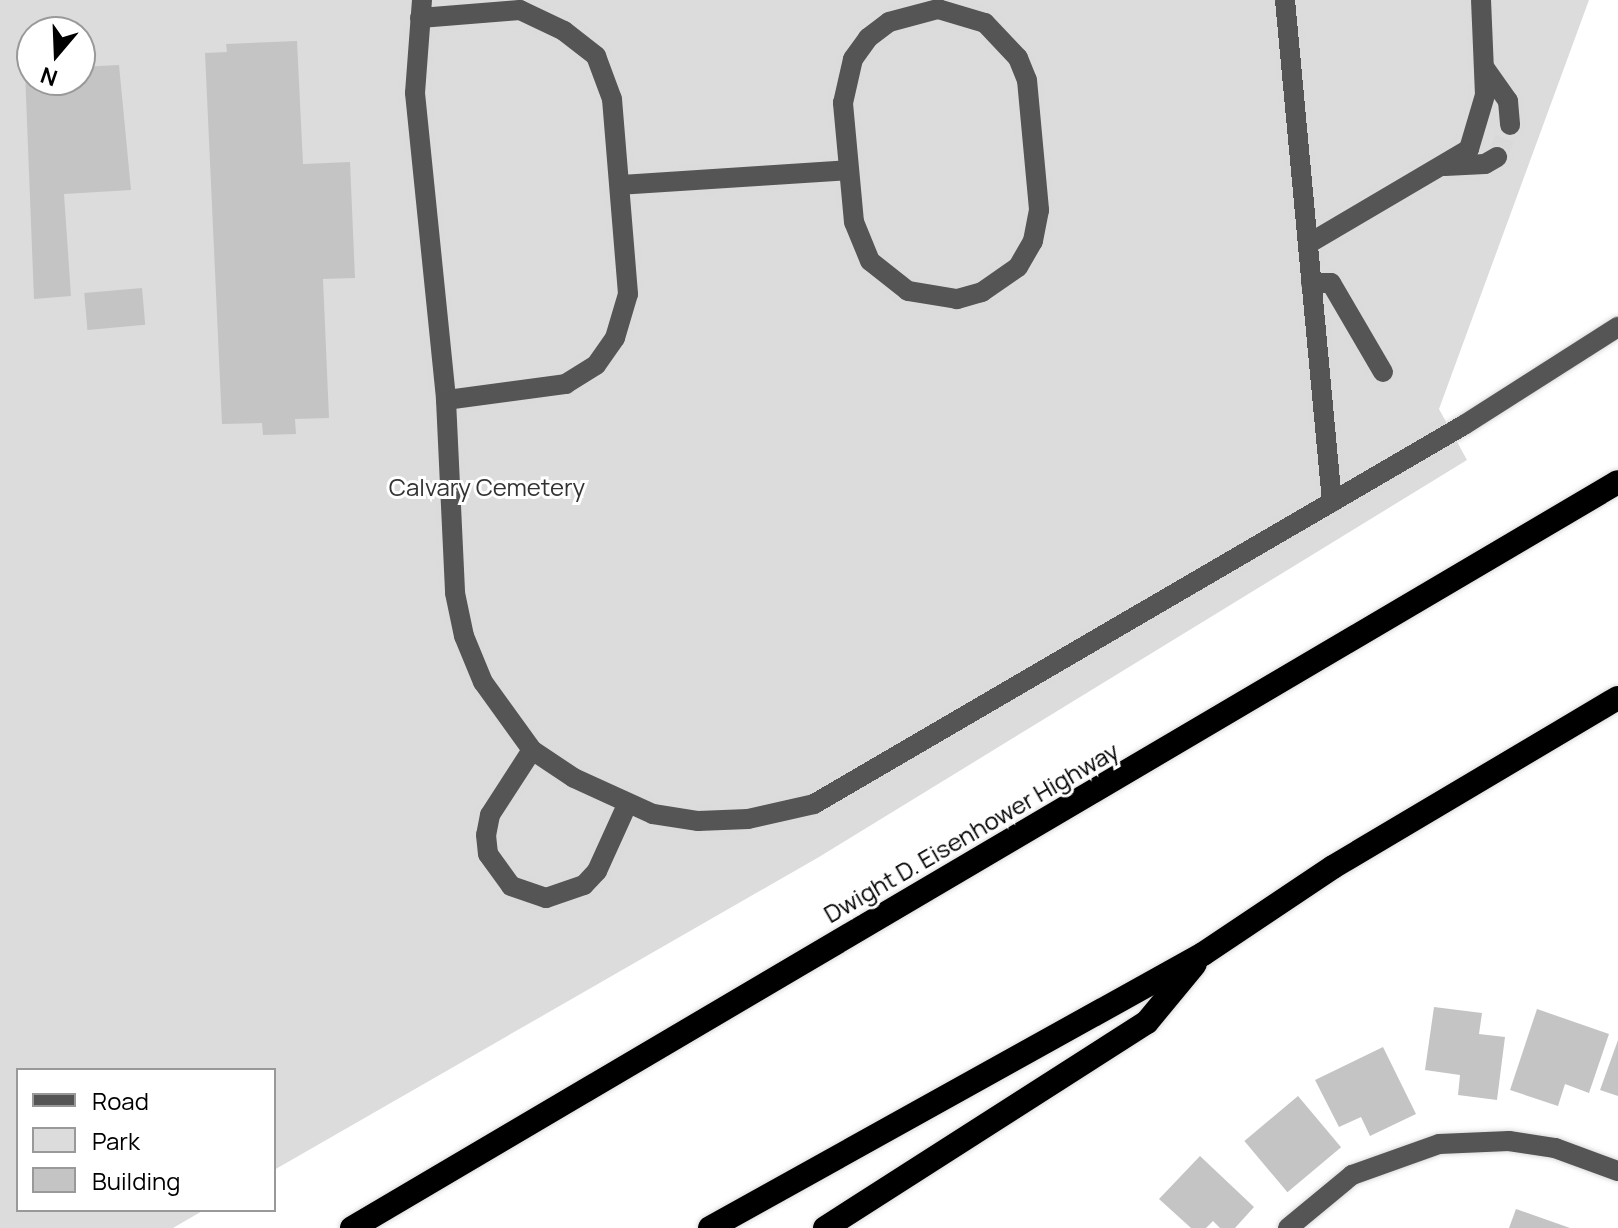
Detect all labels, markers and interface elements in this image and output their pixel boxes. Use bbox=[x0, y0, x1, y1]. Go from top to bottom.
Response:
north arrow bbox=[16, 16, 96, 96]
text: N bbox=[36, 60, 61, 94]
park label: Calvary Cemetery bbox=[389, 473, 585, 501]
street label: Dwight D. Eisenhower Highway bbox=[819, 736, 1123, 928]
legend bbox=[16, 1068, 276, 1212]
text: Road bbox=[92, 1084, 149, 1117]
text: Park bbox=[92, 1124, 140, 1157]
text: Building bbox=[92, 1164, 180, 1197]

